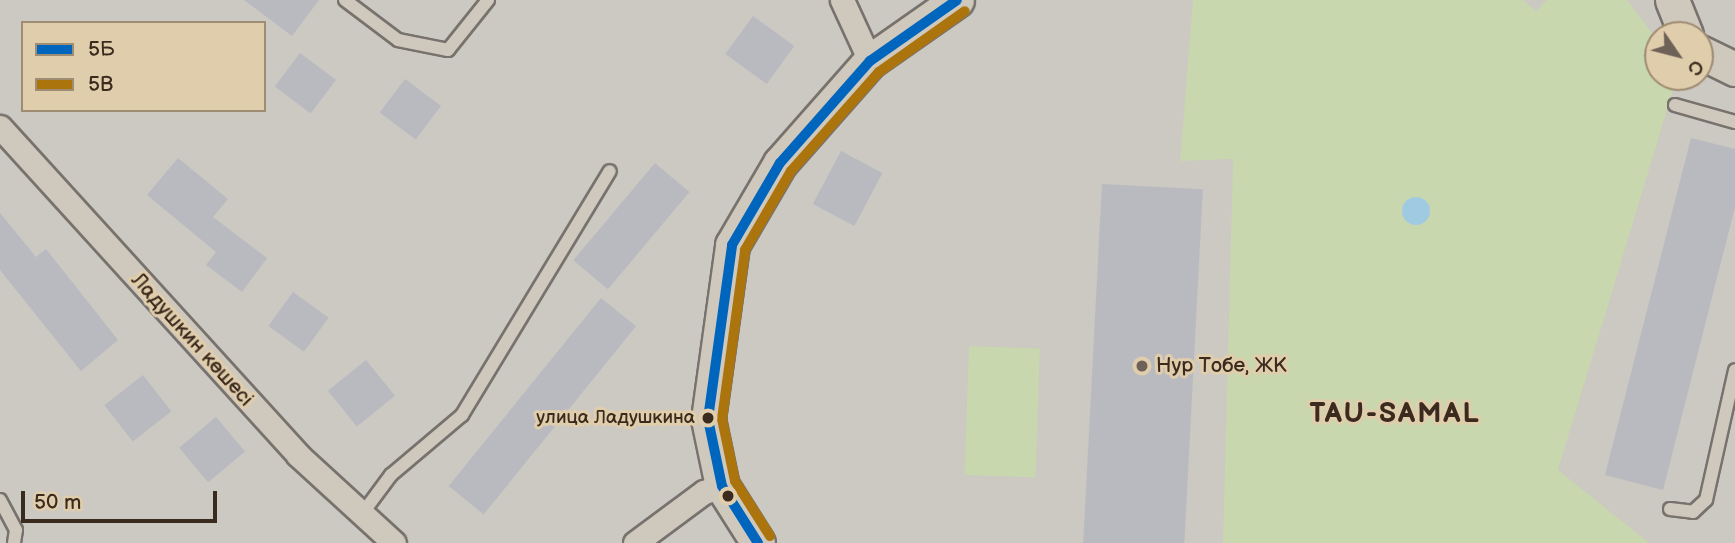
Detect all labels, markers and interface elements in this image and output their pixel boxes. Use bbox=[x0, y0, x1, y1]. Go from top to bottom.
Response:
legend bbox=[21, 21, 266, 112]
north arrow bbox=[1644, 21, 1714, 91]
text: 5Б bbox=[88, 37, 115, 62]
text: С bbox=[1682, 55, 1708, 79]
text: 5В bbox=[88, 72, 113, 97]
street label: Ладушкин көшесі bbox=[126, 268, 258, 412]
place label: Нур Тобе, ЖК bbox=[1156, 353, 1287, 379]
marker: Нур Тобе, ЖК bbox=[1134, 358, 1150, 374]
district label: TAU-SAMAL bbox=[1311, 397, 1479, 431]
place label: улица Ладушкина bbox=[536, 407, 695, 429]
marker: улица Ладушкина bbox=[701, 411, 715, 425]
scale bar bbox=[24, 476, 220, 520]
unlabelled marker bbox=[721, 489, 735, 503]
text: 50 m bbox=[34, 490, 81, 515]

